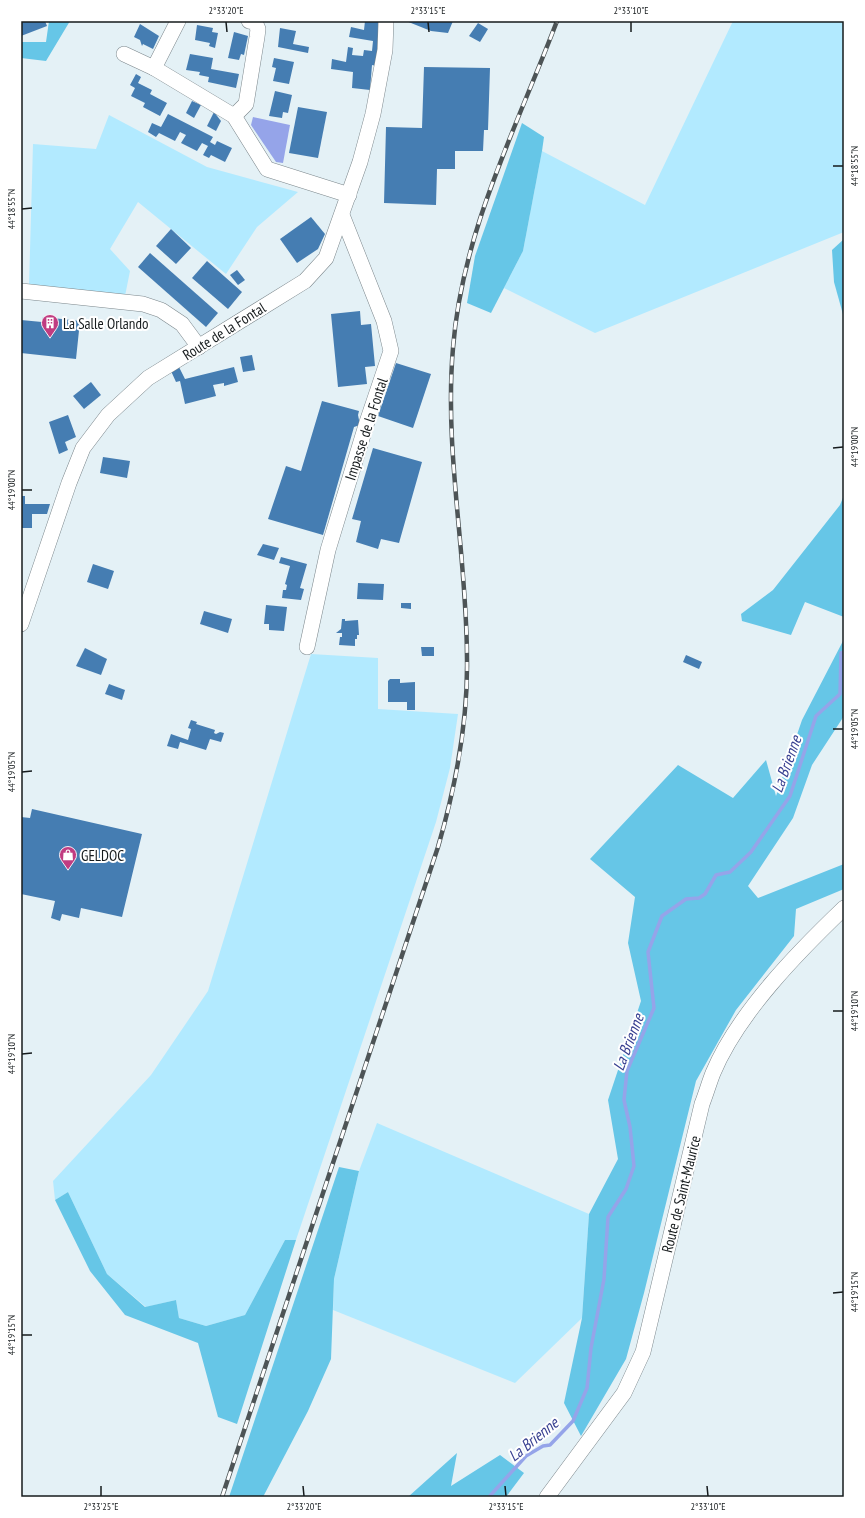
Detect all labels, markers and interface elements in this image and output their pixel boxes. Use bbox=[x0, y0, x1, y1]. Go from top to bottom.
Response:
text: 2°33'20"E bbox=[209, 4, 243, 17]
text: 2°33'15"E bbox=[411, 4, 445, 17]
text: 2°33'10"E bbox=[614, 4, 648, 17]
text: 44°18'55"N bbox=[848, 146, 861, 186]
text: 44°18'55"N bbox=[5, 189, 18, 229]
street label: Route de la Fontal bbox=[179, 298, 269, 364]
building icon: La Salle Orlando bbox=[40, 313, 60, 338]
place label: La Salle Orlando bbox=[63, 314, 148, 333]
street label: Impasse de la Fontal bbox=[340, 375, 392, 483]
text: 44°19'00"N bbox=[848, 427, 861, 467]
text: 44°19'00"N bbox=[5, 470, 18, 510]
text: 44°19'05"N bbox=[848, 709, 861, 749]
water label: La Brienne bbox=[767, 732, 806, 795]
text: 44°19'05"N bbox=[5, 752, 18, 792]
shop icon: GELDOC bbox=[58, 845, 78, 870]
place label: GELDOC bbox=[81, 846, 124, 865]
text: 44°19'10"N bbox=[848, 991, 861, 1031]
water label: La Brienne bbox=[608, 1010, 648, 1073]
text: 44°19'10"N bbox=[5, 1034, 18, 1074]
street label: Route de Saint-Maurice bbox=[657, 1133, 705, 1255]
text: 44°19'15"N bbox=[848, 1272, 861, 1312]
text: 44°19'15"N bbox=[5, 1315, 18, 1355]
water label: La Brienne bbox=[504, 1412, 563, 1465]
text: 2°33'25"E bbox=[84, 1500, 118, 1513]
text: 2°33'20"E bbox=[287, 1500, 321, 1513]
text: 2°33'15"E bbox=[489, 1500, 523, 1513]
text: 2°33'10"E bbox=[691, 1500, 725, 1513]

